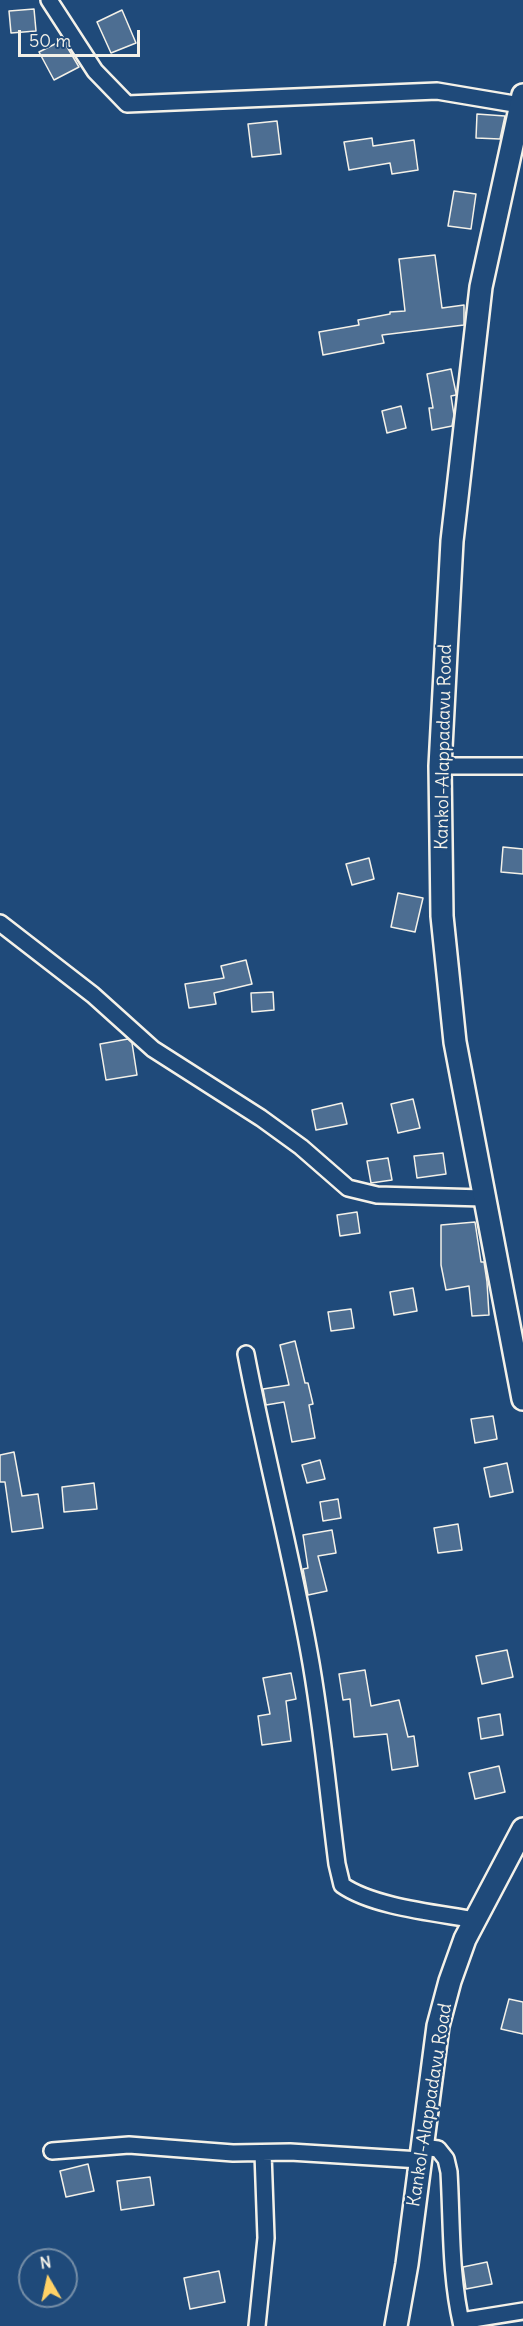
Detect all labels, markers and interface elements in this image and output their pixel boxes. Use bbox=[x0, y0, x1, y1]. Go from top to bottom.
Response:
scale bar bbox=[21, 18, 142, 56]
text: 50 m bbox=[29, 29, 71, 52]
street label: Kankol-Alappadavu Road bbox=[431, 644, 457, 850]
street label: Kankol-Alappadavu Road bbox=[403, 2002, 457, 2208]
north arrow bbox=[18, 2248, 78, 2308]
text: N bbox=[38, 2251, 53, 2273]

